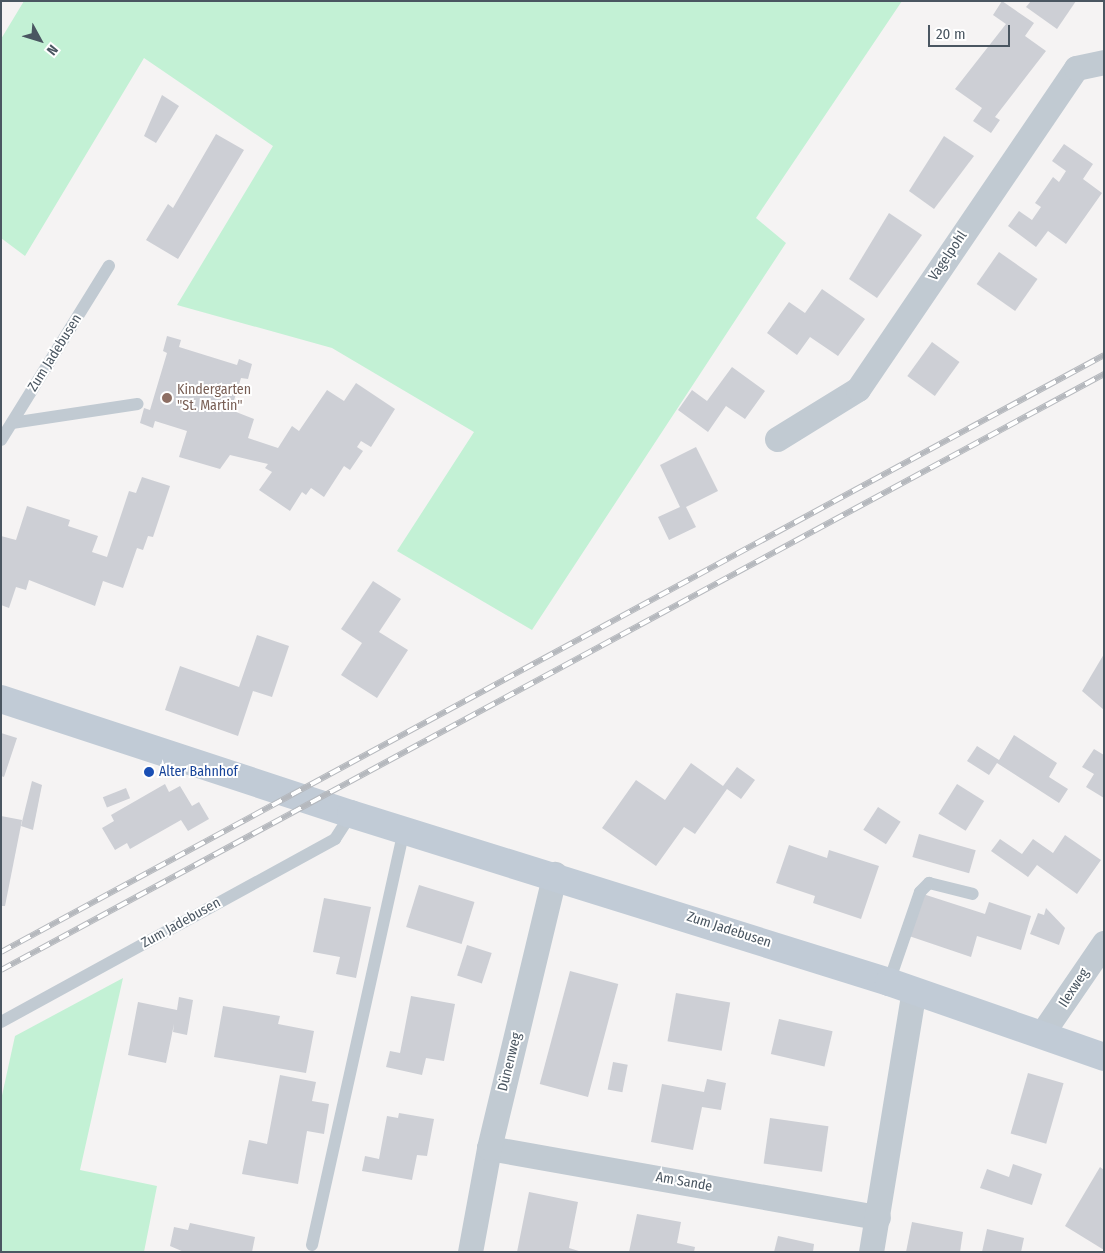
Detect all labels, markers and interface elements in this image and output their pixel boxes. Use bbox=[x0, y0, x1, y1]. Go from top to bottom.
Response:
north arrow bbox=[15, 15, 65, 65]
scale bar bbox=[930, 15, 1012, 47]
text: 20 m bbox=[936, 25, 966, 43]
text: N bbox=[43, 41, 61, 58]
street label: Vagelpohl bbox=[925, 228, 971, 284]
street label: Zum Jadebusen bbox=[25, 311, 85, 395]
place label: Kindergarten "St. Martin" bbox=[177, 382, 251, 414]
marker: Kindergarten "St. Martin" bbox=[161, 392, 173, 404]
place label: Alter Bahnhof bbox=[159, 764, 238, 780]
marker: Alter Bahnhof bbox=[143, 766, 155, 778]
street label: Zum Jadebusen bbox=[139, 894, 223, 952]
street label: Zum Jadebusen bbox=[685, 908, 773, 952]
street label: Ilexweg bbox=[1055, 965, 1093, 1011]
street label: Dünenweg bbox=[495, 1031, 525, 1093]
street label: Am Sande bbox=[654, 1169, 714, 1195]

